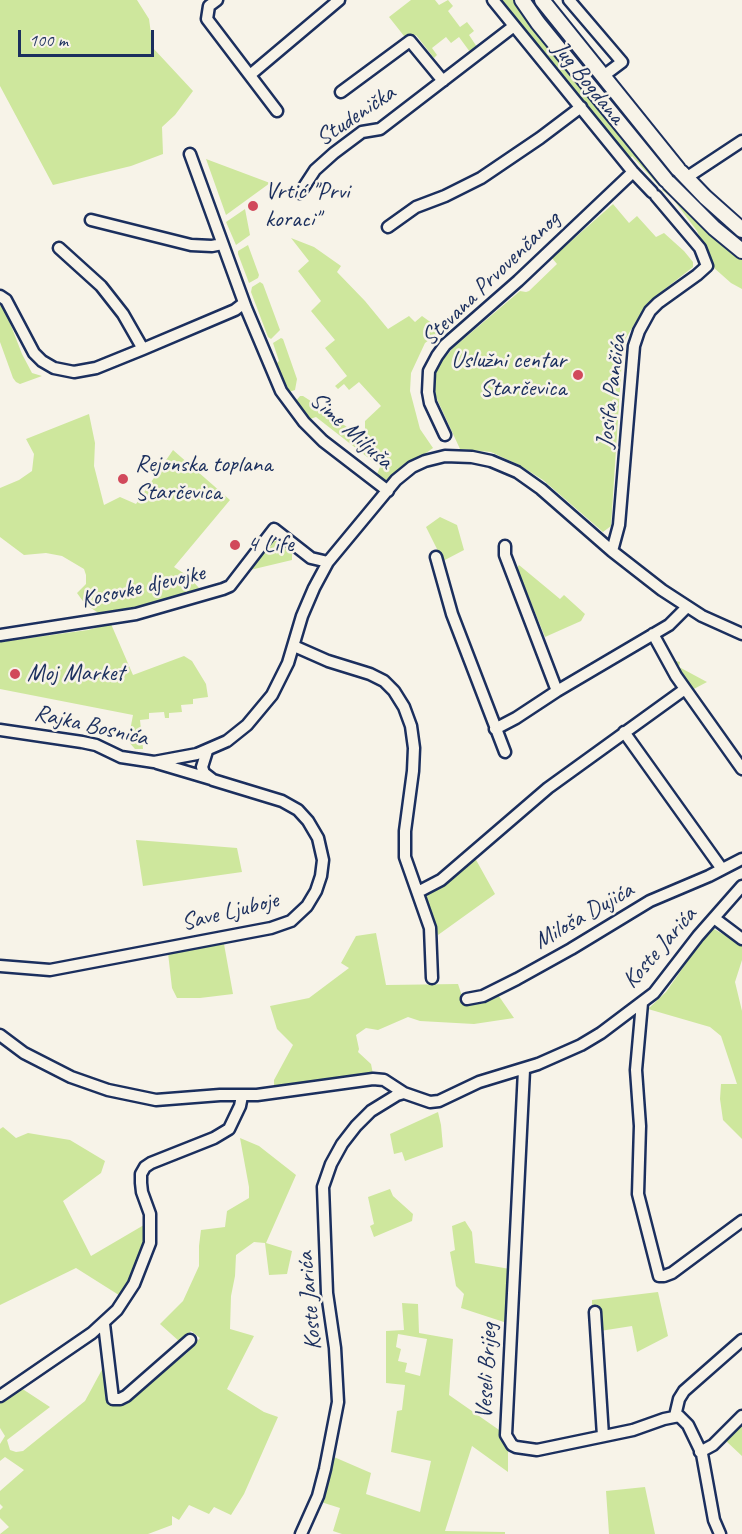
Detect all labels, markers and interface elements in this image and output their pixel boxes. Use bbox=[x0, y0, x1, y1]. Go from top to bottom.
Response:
scale bar bbox=[21, 18, 158, 56]
text: 100 m bbox=[29, 29, 68, 51]
street label: Jug Bogdana bbox=[546, 35, 630, 131]
street label: Studenička bbox=[311, 79, 401, 153]
place label: Vrtić "Prvi koraci" bbox=[265, 178, 350, 234]
marker: Vrtić "Prvi koraci" bbox=[246, 199, 260, 213]
street label: Stevana Prvovenčanog bbox=[416, 206, 566, 352]
street label: Josifa Pančića bbox=[591, 332, 633, 450]
place label: Uslužni centar Starčevica bbox=[451, 347, 566, 403]
marker: Uslužni centar Starčevica bbox=[571, 368, 585, 382]
street label: Sime Miljuša bbox=[303, 386, 399, 476]
place label: Rejonska toplana Starčevica bbox=[135, 451, 272, 507]
marker: Rejonska toplana Starčevica bbox=[116, 472, 130, 486]
place label: 4 Life bbox=[247, 531, 294, 559]
marker: 4 Life bbox=[228, 538, 242, 552]
street label: Kosovke djevojke bbox=[78, 559, 208, 615]
place label: Moj Market bbox=[27, 660, 124, 688]
marker: Moj Market bbox=[8, 667, 22, 681]
street label: Rajka Bosnića bbox=[31, 699, 151, 753]
street label: Miloša Dujića bbox=[529, 876, 639, 956]
street label: Save Ljuboje bbox=[179, 886, 281, 938]
street label: Koste Jarića bbox=[617, 901, 703, 995]
street label: Koste Jarića bbox=[291, 1251, 329, 1351]
street label: Veseli Brijeg bbox=[470, 1322, 504, 1420]

